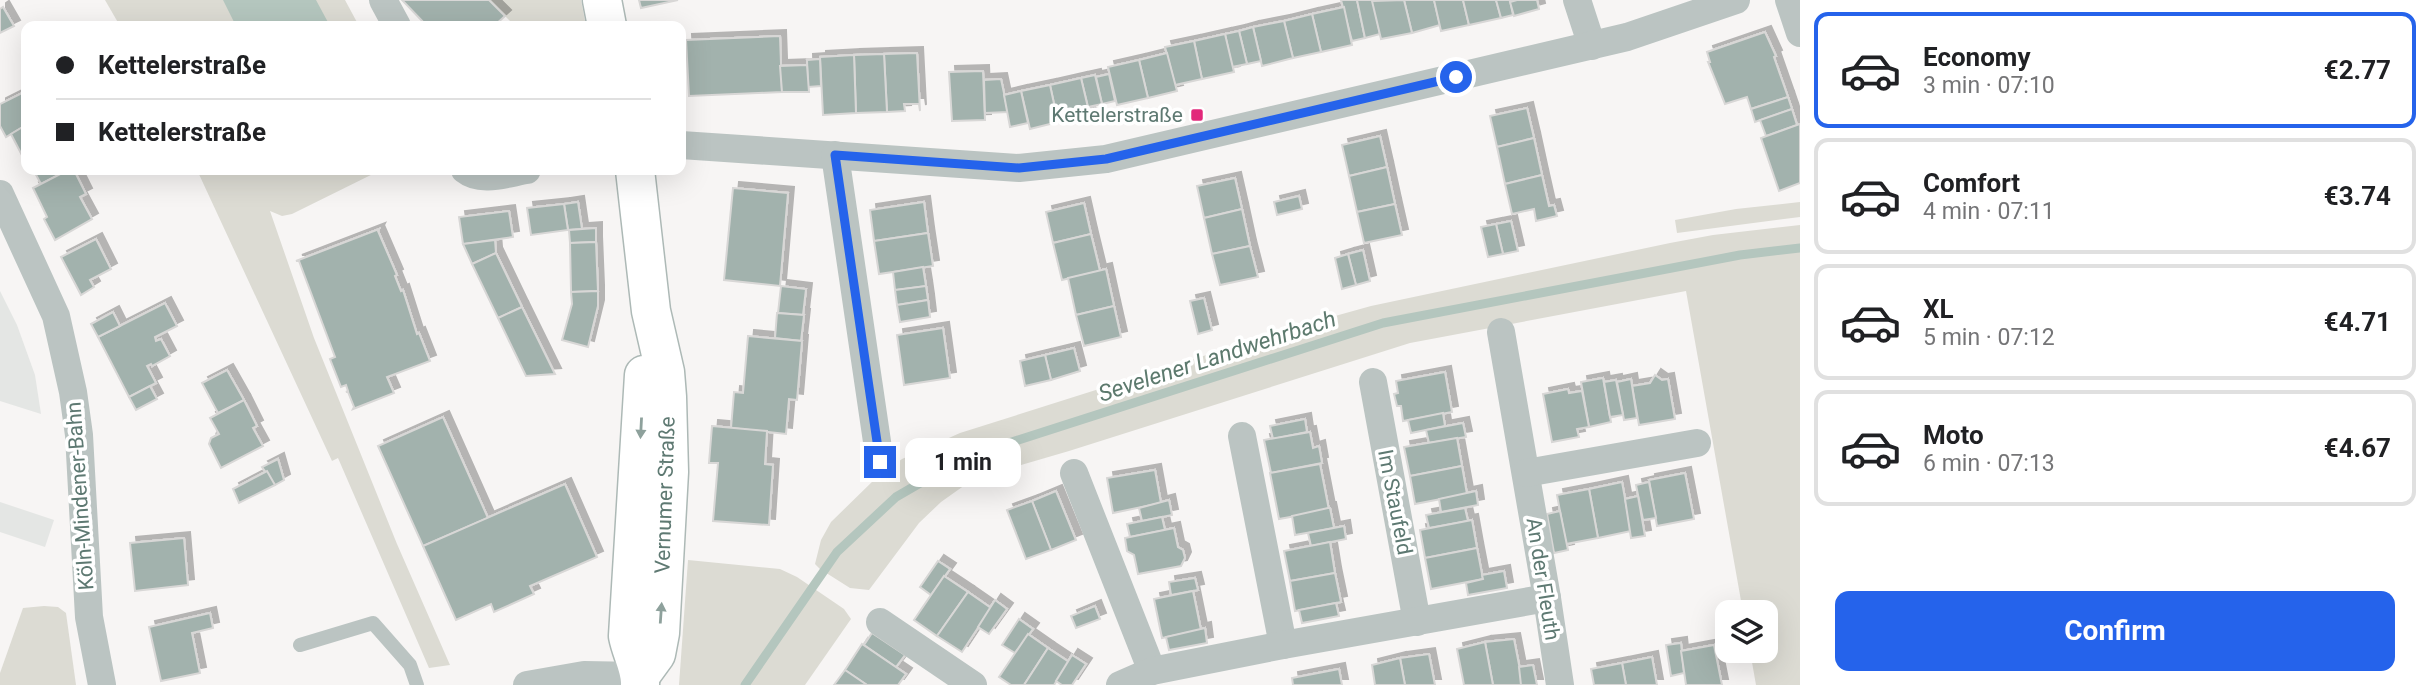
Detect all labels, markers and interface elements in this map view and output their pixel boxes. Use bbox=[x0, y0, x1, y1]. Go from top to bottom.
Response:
icon: car bbox=[1839, 39, 1902, 102]
text: Economy bbox=[1923, 42, 2030, 72]
text: Kettelerstraße bbox=[98, 50, 266, 80]
text: €2.77 bbox=[2324, 55, 2391, 85]
route start bbox=[1440, 61, 1472, 93]
text: 3 min · 07:10 bbox=[1923, 72, 2055, 99]
place label: Kettelerstraße bbox=[1051, 103, 1183, 127]
marker: Kettelerstraße bbox=[1189, 107, 1205, 123]
text: Kettelerstraße bbox=[98, 117, 266, 147]
icon: car bbox=[1839, 165, 1902, 228]
text: Comfort bbox=[1923, 168, 2020, 198]
text: €3.74 bbox=[2324, 181, 2391, 211]
text: 4 min · 07:11 bbox=[1923, 198, 2055, 225]
icon: car bbox=[1839, 291, 1902, 354]
text: XL bbox=[1923, 294, 1954, 324]
water label: Sevelener Landwehrbach bbox=[1095, 305, 1339, 408]
text: €4.71 bbox=[2324, 307, 2391, 337]
text: 5 min · 07:12 bbox=[1923, 324, 2055, 351]
street label: Köln-Mindener-Bahn bbox=[61, 401, 99, 591]
street label: Vernumer Straße bbox=[650, 416, 680, 574]
one-way arrow bbox=[635, 417, 646, 439]
icon: car bbox=[1839, 417, 1902, 480]
text: Moto bbox=[1923, 420, 1984, 450]
text: €4.67 bbox=[2324, 433, 2391, 463]
callout: 1 min bbox=[904, 438, 1020, 486]
route end bbox=[864, 446, 896, 478]
street label: Im Staufeld bbox=[1373, 447, 1417, 557]
text: 1 min bbox=[934, 449, 992, 476]
text: 6 min · 07:13 bbox=[1923, 450, 2055, 477]
street label: An der Fleuth bbox=[1521, 516, 1565, 642]
button: Confirm bbox=[1835, 591, 2395, 671]
map controls bbox=[1715, 600, 1778, 663]
button: layers bbox=[1715, 600, 1778, 663]
one-way arrow bbox=[656, 602, 667, 624]

